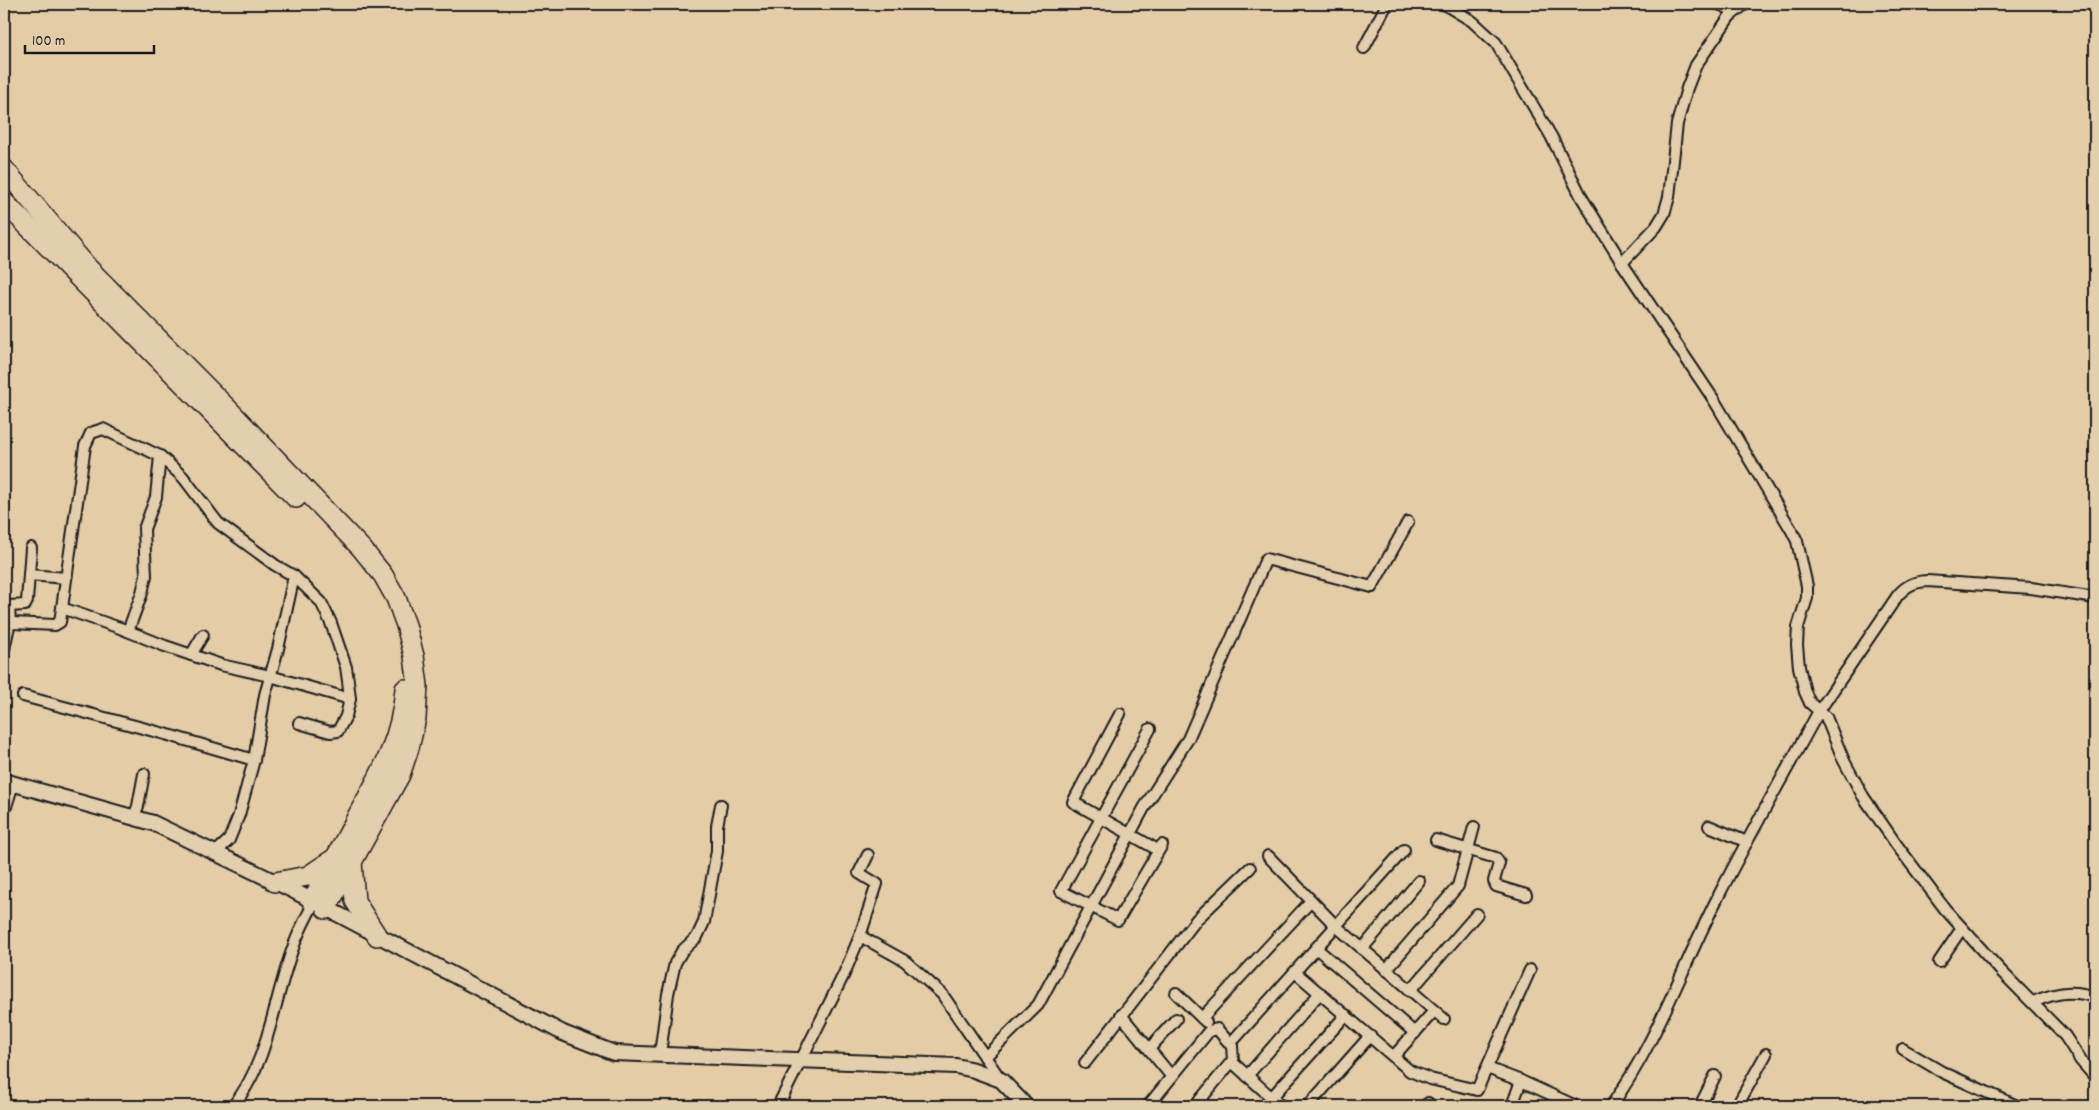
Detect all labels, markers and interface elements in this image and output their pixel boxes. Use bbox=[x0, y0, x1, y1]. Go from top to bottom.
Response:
scale bar bbox=[25, 22, 154, 54]
text: 100 m bbox=[32, 31, 65, 53]

